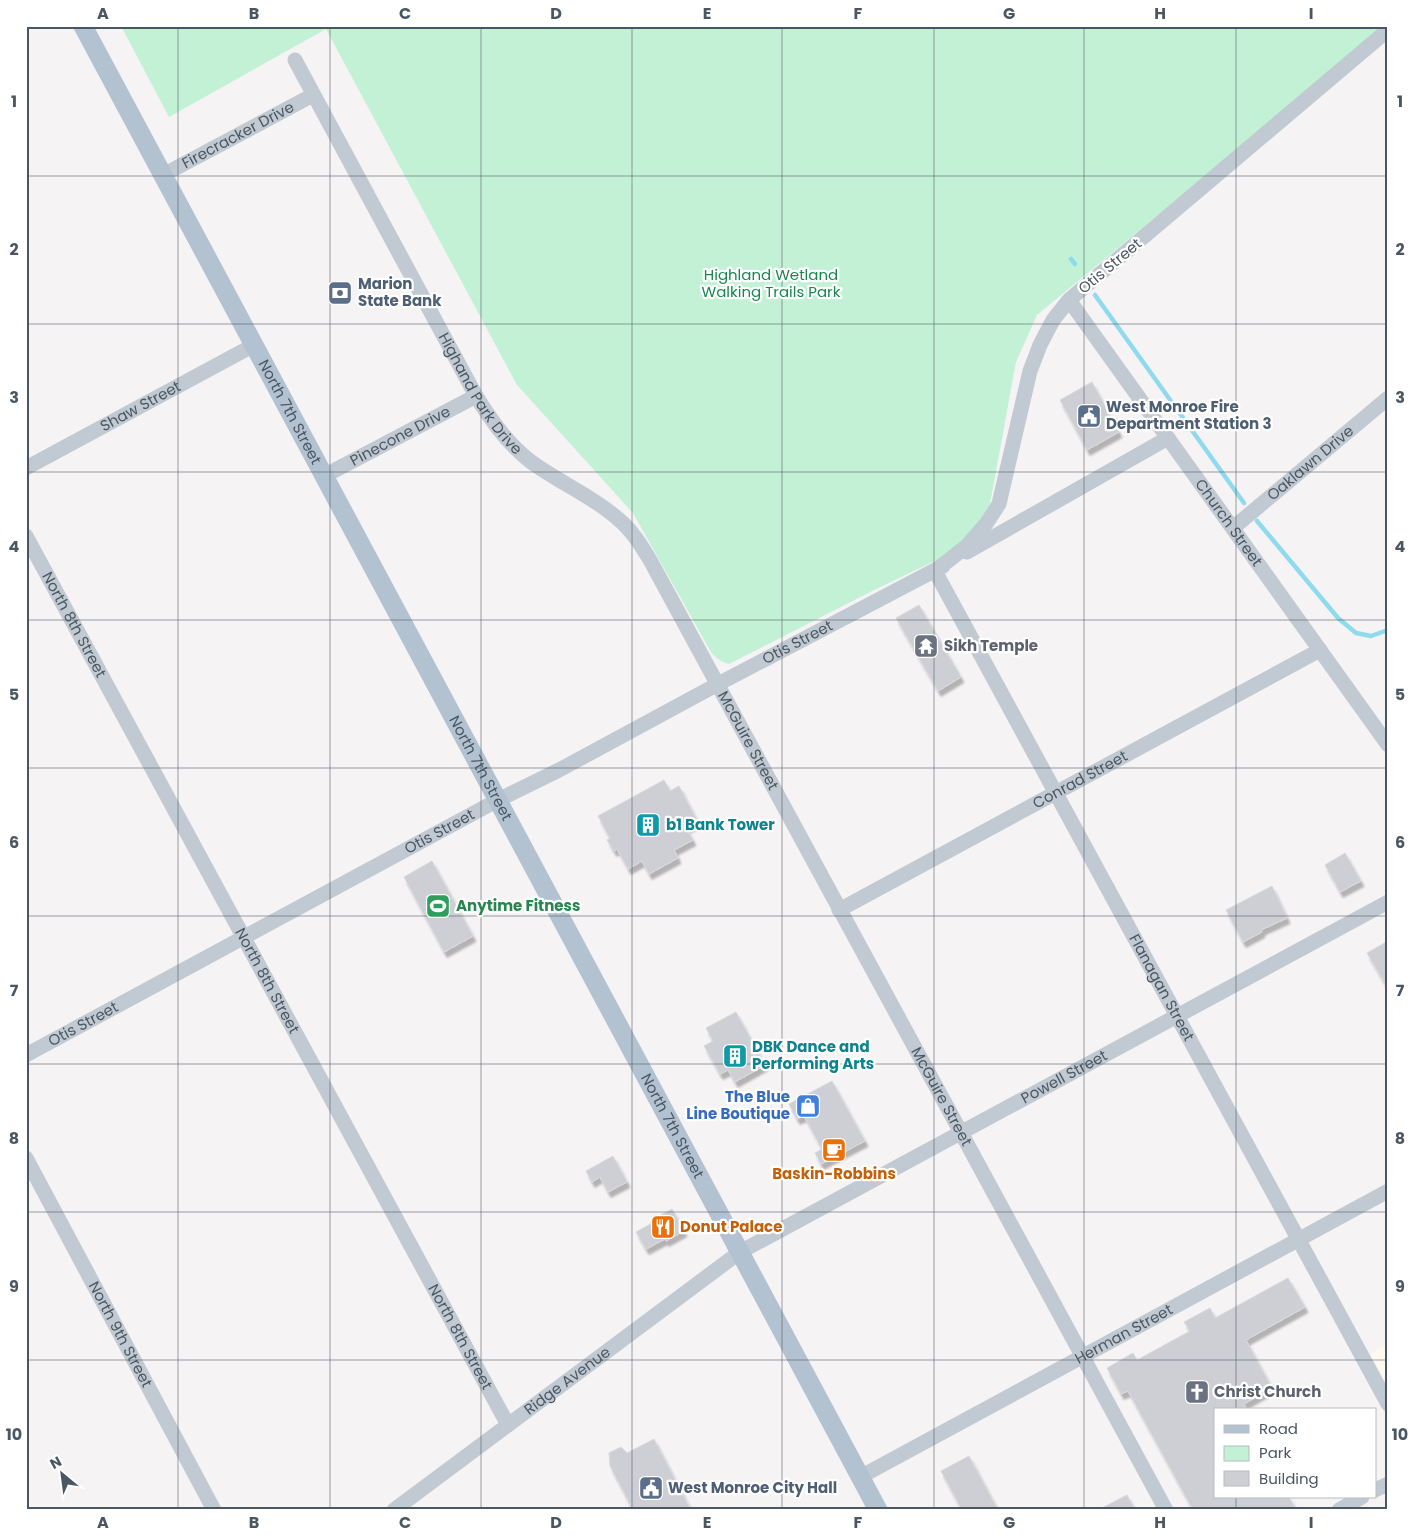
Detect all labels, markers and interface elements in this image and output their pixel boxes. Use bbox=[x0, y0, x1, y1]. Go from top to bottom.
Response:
text: A bbox=[97, 2, 109, 25]
text: B bbox=[249, 2, 259, 25]
text: C bbox=[399, 2, 411, 25]
text: D bbox=[550, 2, 562, 25]
text: E bbox=[703, 2, 711, 25]
text: F bbox=[854, 2, 863, 25]
text: G bbox=[1003, 2, 1015, 25]
text: H bbox=[1154, 2, 1166, 25]
text: I bbox=[1309, 2, 1313, 25]
text: 1 bbox=[11, 90, 17, 113]
text: 1 bbox=[1397, 90, 1403, 113]
street label: Firecracker Drive bbox=[178, 96, 298, 173]
street label: Otis Street bbox=[1074, 233, 1146, 298]
text: 2 bbox=[9, 238, 19, 261]
text: 2 bbox=[1395, 238, 1405, 261]
park label: Highland Wetland Walking Trails Park bbox=[702, 264, 841, 302]
place label: Marion State Bank bbox=[358, 273, 442, 311]
bank icon: Marion State Bank bbox=[327, 280, 353, 306]
street label: Highand Park Drive bbox=[434, 329, 527, 459]
street label: North 7th Street bbox=[254, 356, 327, 468]
street label: Shaw Street bbox=[96, 375, 184, 436]
text: 3 bbox=[9, 386, 19, 409]
text: 3 bbox=[1395, 386, 1405, 409]
place label: West Monroe Fire Department Station 3 bbox=[1106, 396, 1271, 434]
street label: Pinecone Drive bbox=[346, 400, 454, 471]
public building icon: West Monroe Fire Department Station 3 bbox=[1076, 403, 1102, 429]
street label: Oaklawn Drive bbox=[1262, 420, 1358, 505]
street label: Church Street bbox=[1190, 474, 1268, 570]
text: 4 bbox=[9, 535, 20, 558]
text: 4 bbox=[1395, 535, 1406, 558]
street label: North 8th Street bbox=[37, 568, 112, 681]
street label: Otis Street bbox=[758, 615, 836, 669]
temple icon: Sikh Temple bbox=[913, 633, 939, 659]
place label: Sikh Temple bbox=[944, 635, 1038, 656]
text: 5 bbox=[9, 683, 19, 706]
text: 5 bbox=[1395, 683, 1405, 706]
street label: McGuire Street bbox=[713, 687, 784, 794]
street label: North 7th Street bbox=[444, 712, 518, 824]
street label: Conrad Street bbox=[1029, 745, 1131, 813]
street label: Otis Street bbox=[400, 804, 478, 859]
building icon: b1 Bank Tower bbox=[635, 812, 661, 838]
place label: b1 Bank Tower bbox=[666, 814, 775, 835]
text: 6 bbox=[9, 831, 19, 854]
text: 6 bbox=[1395, 831, 1405, 854]
sports icon: Anytime Fitness bbox=[425, 893, 451, 919]
place label: Anytime Fitness bbox=[456, 895, 580, 916]
street label: North 8th Street bbox=[230, 924, 305, 1037]
street label: Flanagan Street bbox=[1124, 930, 1200, 1045]
text: 7 bbox=[10, 979, 19, 1002]
text: 7 bbox=[1396, 979, 1405, 1002]
street label: Otis Street bbox=[44, 996, 122, 1051]
place label: DBK Dance and Performing Arts bbox=[752, 1036, 874, 1074]
building icon: DBK Dance and Performing Arts bbox=[722, 1043, 748, 1069]
street label: McGuire Street bbox=[906, 1043, 977, 1150]
street label: Powell Street bbox=[1017, 1045, 1111, 1108]
street label: North 7th Street bbox=[636, 1070, 709, 1182]
place label: The Blue Line Boutique bbox=[686, 1086, 790, 1124]
shop icon: The Blue Line Boutique bbox=[795, 1093, 821, 1119]
text: 8 bbox=[9, 1127, 19, 1150]
text: 8 bbox=[1395, 1127, 1405, 1150]
cafe icon: Baskin-Robbins bbox=[821, 1137, 847, 1163]
place label: Baskin-Robbins bbox=[772, 1163, 896, 1184]
restaurant icon: Donut Palace bbox=[650, 1214, 676, 1240]
place label: Donut Palace bbox=[680, 1216, 782, 1237]
text: 9 bbox=[9, 1275, 19, 1298]
text: 9 bbox=[1395, 1275, 1405, 1298]
street label: North 9th Street bbox=[84, 1277, 158, 1391]
street label: North 8th Street bbox=[423, 1280, 498, 1393]
street label: Herman Street bbox=[1071, 1299, 1176, 1369]
street label: Ridge Avenue bbox=[519, 1341, 614, 1420]
church icon: Christ Church bbox=[1184, 1379, 1210, 1405]
place label: Christ Church bbox=[1214, 1381, 1321, 1402]
legend bbox=[1214, 1408, 1376, 1498]
text: Road bbox=[1259, 1418, 1298, 1439]
text: 10 bbox=[6, 1423, 22, 1446]
text: 10 bbox=[1392, 1423, 1408, 1446]
text: Park bbox=[1259, 1442, 1291, 1463]
north arrow bbox=[38, 1448, 88, 1498]
text: N bbox=[46, 1451, 65, 1474]
text: Building bbox=[1259, 1468, 1319, 1489]
public building icon: West Monroe City Hall bbox=[638, 1475, 664, 1501]
place label: West Monroe City Hall bbox=[668, 1477, 837, 1498]
text: A bbox=[97, 1511, 109, 1534]
text: B bbox=[249, 1511, 259, 1534]
text: C bbox=[399, 1511, 411, 1534]
text: D bbox=[550, 1511, 562, 1534]
text: E bbox=[703, 1511, 711, 1534]
text: F bbox=[854, 1511, 863, 1534]
text: G bbox=[1003, 1511, 1015, 1534]
text: H bbox=[1154, 1511, 1166, 1534]
text: I bbox=[1309, 1511, 1313, 1534]

